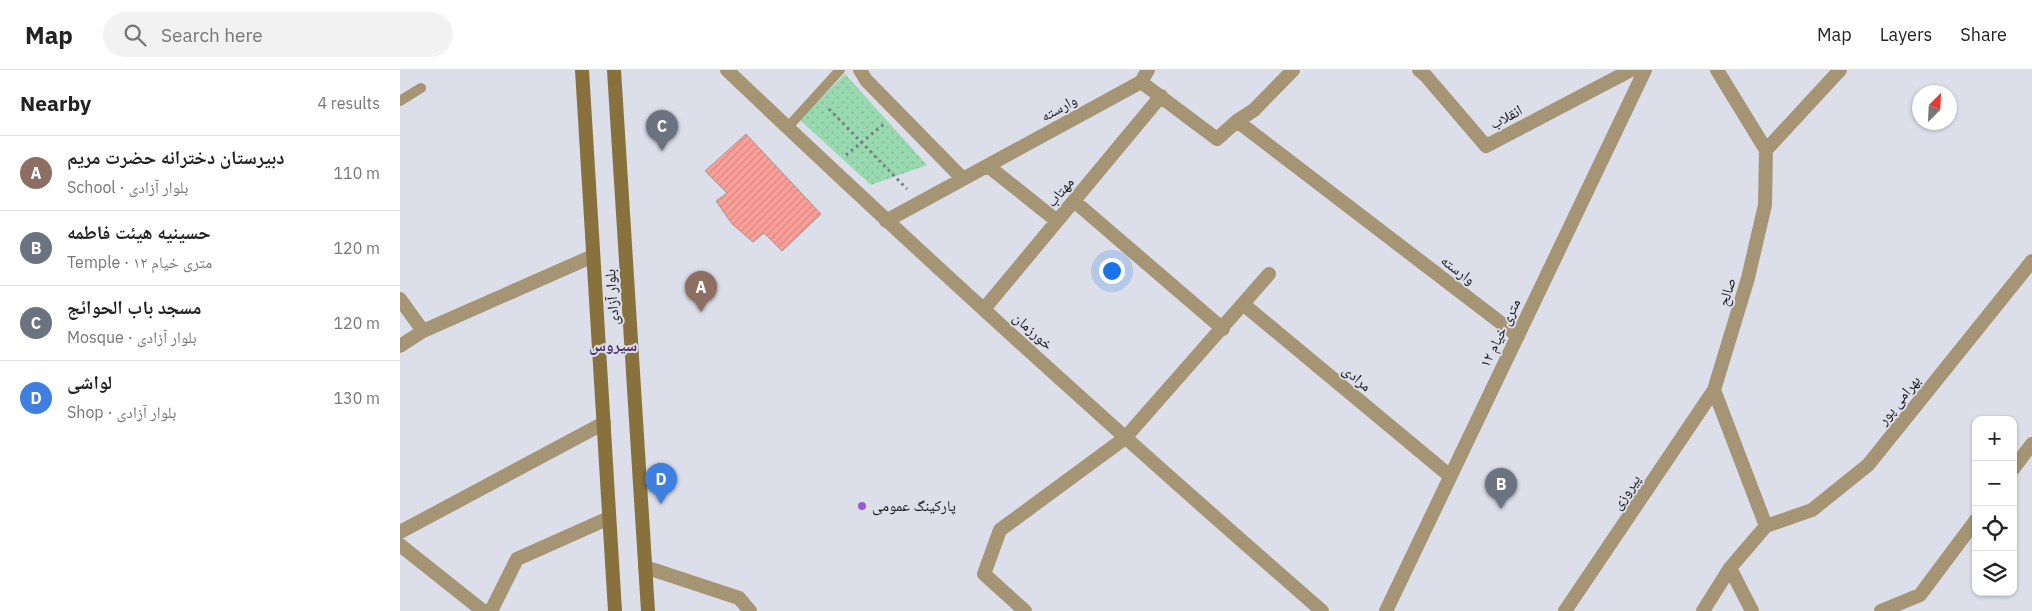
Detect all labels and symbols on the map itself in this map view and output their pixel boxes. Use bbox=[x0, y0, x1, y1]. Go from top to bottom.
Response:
north arrow bbox=[1912, 85, 1957, 130]
street label: وارسته bbox=[1037, 90, 1080, 125]
street label: انقلاب bbox=[1486, 100, 1525, 133]
pin: C bbox=[646, 110, 678, 151]
street label: مهتاب bbox=[1042, 173, 1078, 211]
street label: وارسته bbox=[1437, 250, 1479, 289]
your location bbox=[1099, 258, 1125, 284]
street label: بلوار آزادی bbox=[600, 268, 624, 326]
pin: A bbox=[685, 271, 717, 312]
street label: صالح bbox=[1713, 275, 1741, 309]
street label: ۱۲ متری خیام bbox=[1475, 295, 1525, 371]
street label: خورزمان bbox=[1009, 308, 1058, 355]
district label: سیروس bbox=[589, 335, 637, 355]
street label: مرادی bbox=[1338, 360, 1376, 396]
street label: بهرامی پور bbox=[1872, 371, 1925, 430]
pin: D bbox=[645, 463, 677, 504]
pin: B bbox=[1485, 468, 1517, 509]
street label: پیروزی bbox=[1607, 470, 1645, 514]
place label: پارکینگ عمومی bbox=[872, 496, 956, 516]
marker: پارکینگ عمومی bbox=[856, 500, 868, 512]

